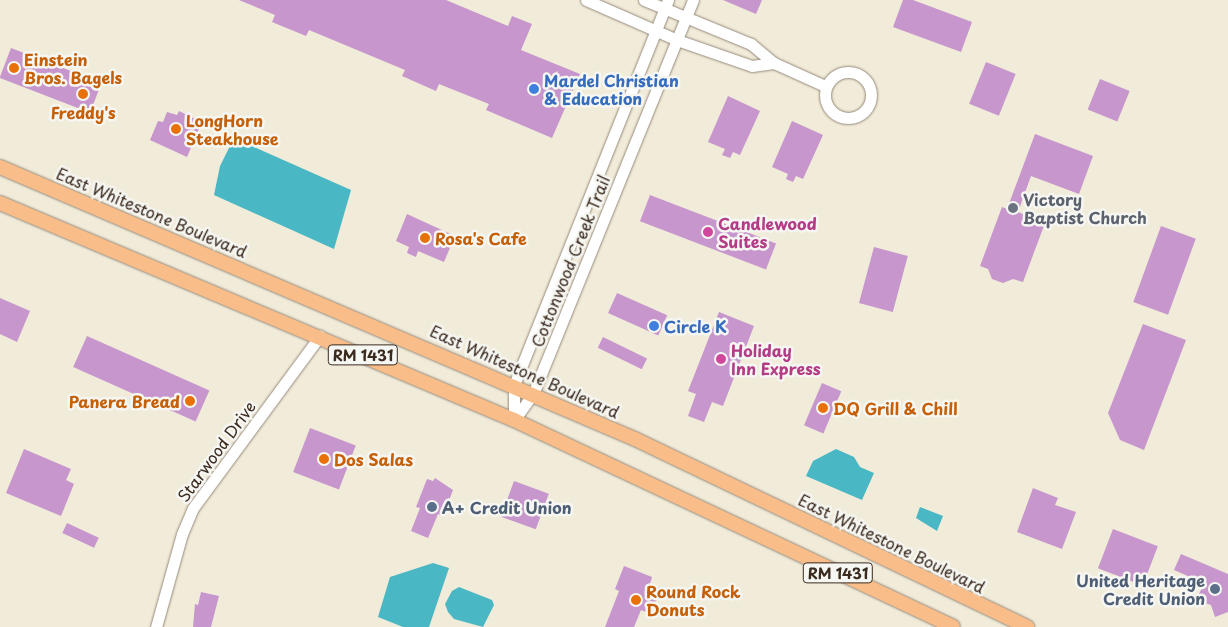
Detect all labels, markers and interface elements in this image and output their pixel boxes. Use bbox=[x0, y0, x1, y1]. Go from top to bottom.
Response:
place label: Einstein Bros. Bagels bbox=[24, 49, 124, 87]
marker: Einstein Bros. Bagels bbox=[8, 62, 20, 74]
place label: Mardel Christian & Education bbox=[544, 70, 680, 108]
marker: Mardel Christian & Education bbox=[528, 83, 540, 95]
marker: Freddy's bbox=[77, 88, 89, 100]
place label: Freddy's bbox=[50, 102, 116, 122]
place label: LongHorn Steakhouse bbox=[186, 110, 279, 148]
marker: LongHorn Steakhouse bbox=[170, 123, 182, 135]
street label: East Whitestone Boulevard bbox=[53, 163, 251, 261]
street label: Cottonwood Creek Trail bbox=[526, 171, 614, 351]
place label: Victory Baptist Church bbox=[1023, 189, 1147, 227]
marker: Victory Baptist Church bbox=[1007, 202, 1019, 214]
place label: Candlewood Suites bbox=[718, 213, 817, 251]
marker: Candlewood Suites bbox=[702, 226, 714, 238]
place label: Rosa's Cafe bbox=[435, 228, 527, 248]
marker: Rosa's Cafe bbox=[419, 232, 431, 244]
place label: Circle K bbox=[664, 316, 728, 336]
street label: East Whitestone Boulevard bbox=[427, 320, 623, 422]
marker: Circle K bbox=[648, 320, 660, 332]
place label: Holiday Inn Express bbox=[731, 340, 821, 378]
road number: RM 1431 bbox=[327, 342, 399, 368]
marker: Holiday Inn Express bbox=[715, 353, 727, 365]
place label: Panera Bread bbox=[69, 391, 180, 411]
marker: Panera Bread bbox=[184, 395, 196, 407]
street label: Starwood Drive bbox=[173, 397, 259, 505]
place label: DQ Grill & Chill bbox=[833, 398, 958, 418]
marker: DQ Grill & Chill bbox=[817, 402, 829, 414]
place label: Dos Salas bbox=[334, 449, 415, 469]
marker: Dos Salas bbox=[318, 453, 330, 465]
street label: East Whitestone Boulevard bbox=[795, 489, 989, 597]
place label: A+ Credit Union bbox=[442, 497, 573, 517]
marker: A+ Credit Union bbox=[426, 501, 438, 513]
road number: RM 1431 bbox=[802, 560, 874, 586]
place label: United Heritage Credit Union bbox=[1076, 570, 1205, 608]
place label: Round Rock Donuts bbox=[646, 581, 741, 619]
marker: United Heritage Credit Union bbox=[1209, 583, 1221, 595]
marker: Round Rock Donuts bbox=[630, 594, 642, 606]

